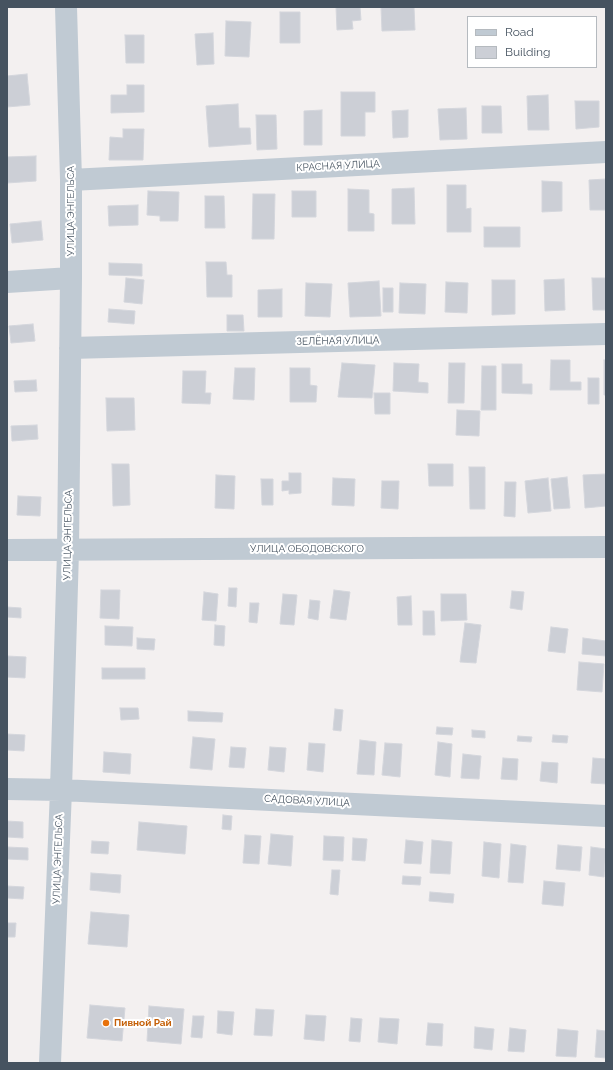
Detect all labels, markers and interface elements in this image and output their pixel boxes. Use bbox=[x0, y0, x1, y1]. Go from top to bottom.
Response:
legend bbox=[467, 16, 597, 68]
text: Road bbox=[505, 25, 534, 39]
text: Building bbox=[505, 45, 551, 59]
street label: КРАСНАЯ УЛИЦА bbox=[296, 158, 380, 174]
street label: УЛИЦА ЭНГЕЛЬСА bbox=[65, 166, 77, 256]
street label: ЗЕЛЁНАЯ УЛИЦА bbox=[296, 334, 380, 348]
street label: УЛИЦА ЭНГЕЛЬСА bbox=[61, 490, 75, 580]
street label: УЛИЦА ОБОДОВСКОГО bbox=[250, 543, 364, 555]
street label: САДОВАЯ УЛИЦА bbox=[264, 793, 350, 809]
street label: УЛИЦА ЭНГЕЛЬСА bbox=[50, 814, 66, 904]
place label: Пивной Рай bbox=[114, 1017, 172, 1029]
marker: Пивной Рай bbox=[101, 1018, 111, 1028]

